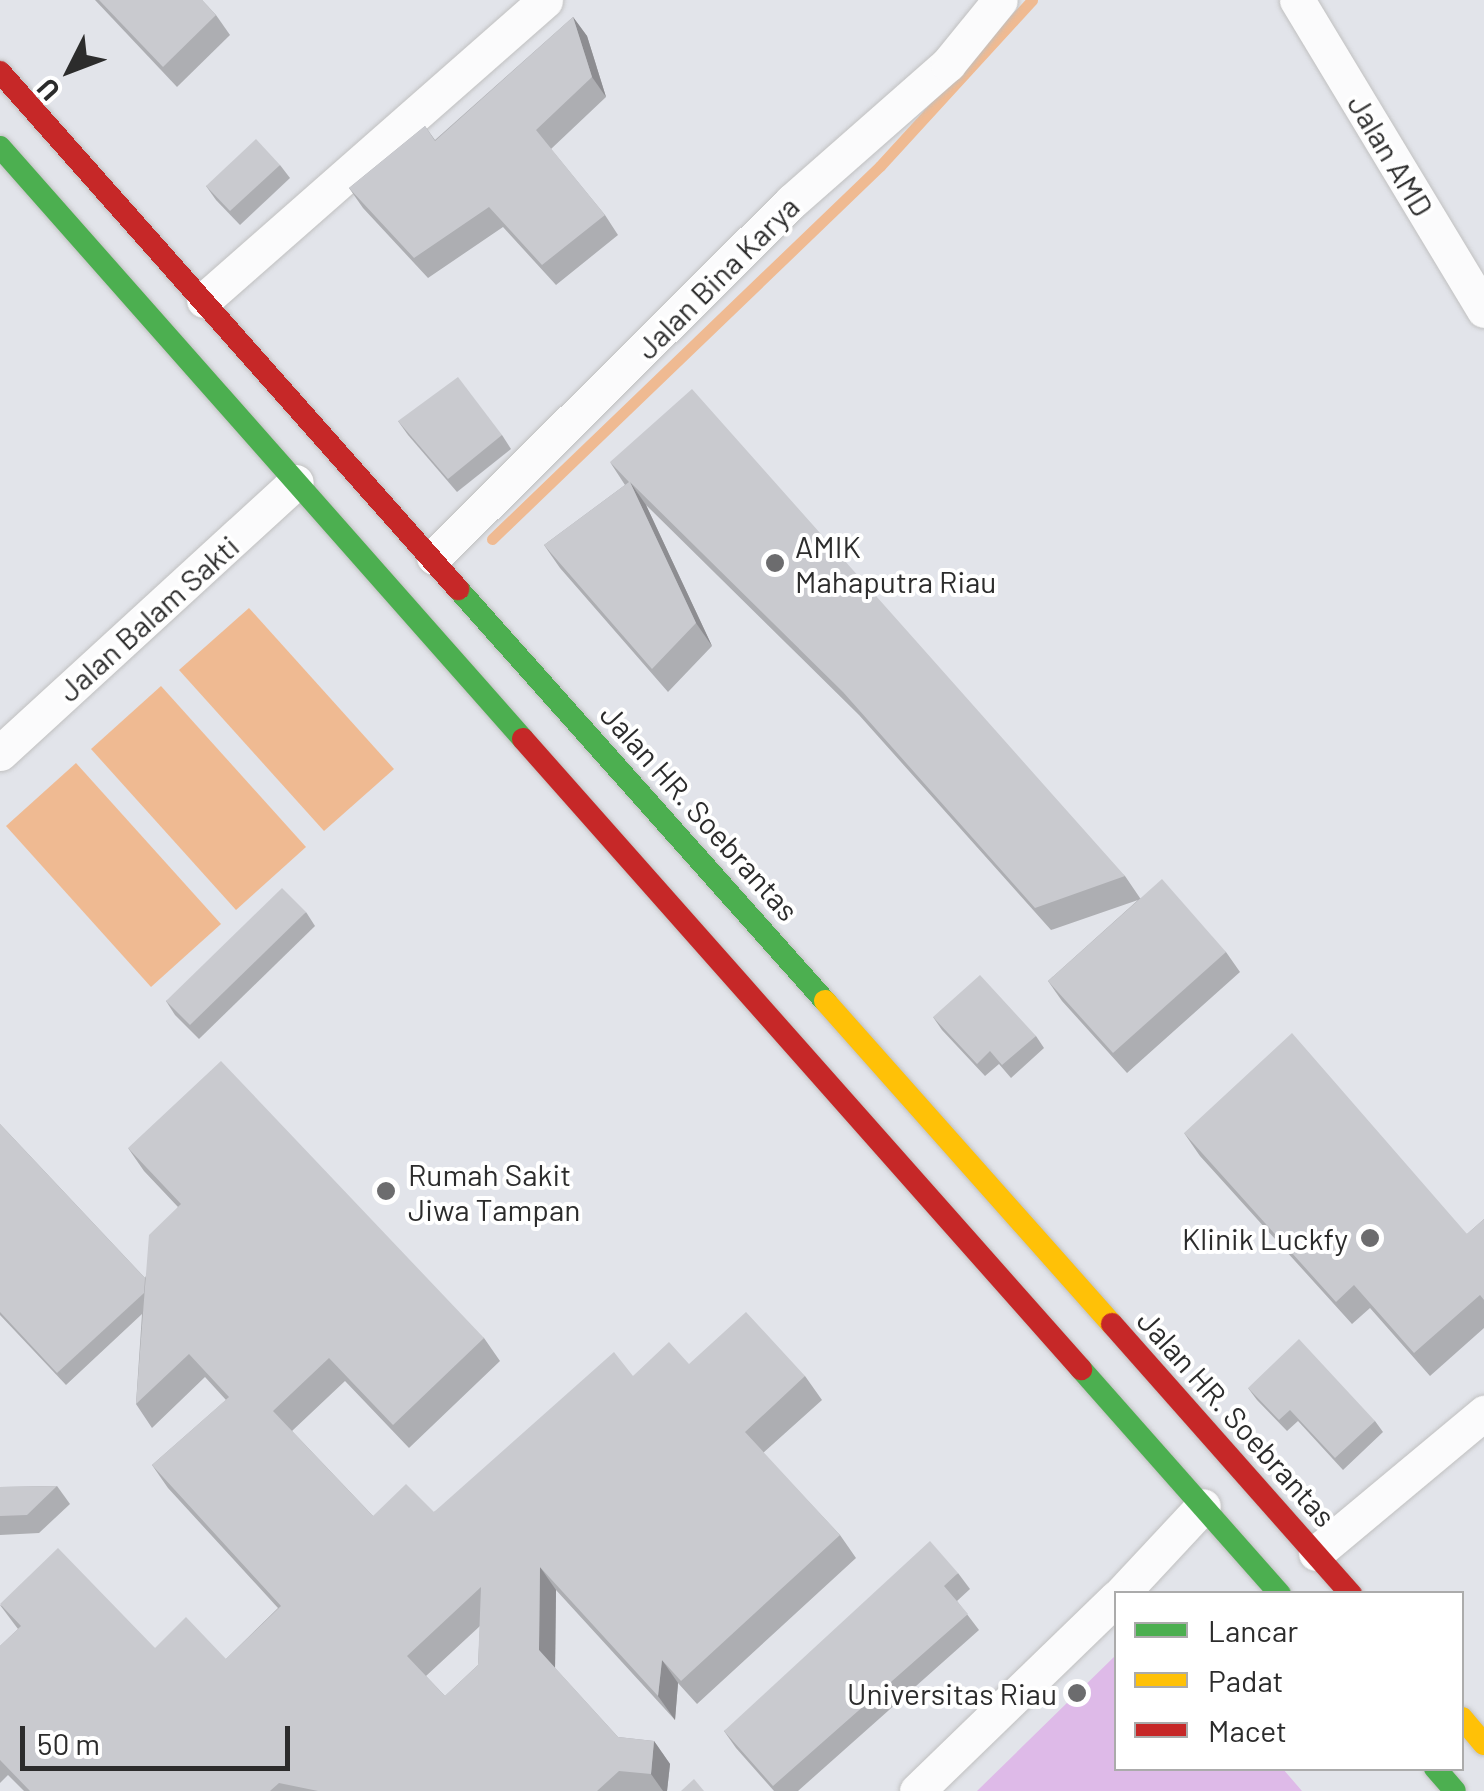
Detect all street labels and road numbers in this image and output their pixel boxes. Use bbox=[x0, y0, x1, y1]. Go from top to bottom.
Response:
street label: Jalan AMD bbox=[1341, 88, 1441, 222]
street label: Jalan Bina Karya bbox=[628, 188, 806, 366]
street label: Jalan Balam Sakti bbox=[50, 528, 246, 708]
street label: Jalan HR. Soebrantas bbox=[593, 696, 807, 928]
street label: Jalan HR. Soebrantas bbox=[1130, 1302, 1344, 1534]

